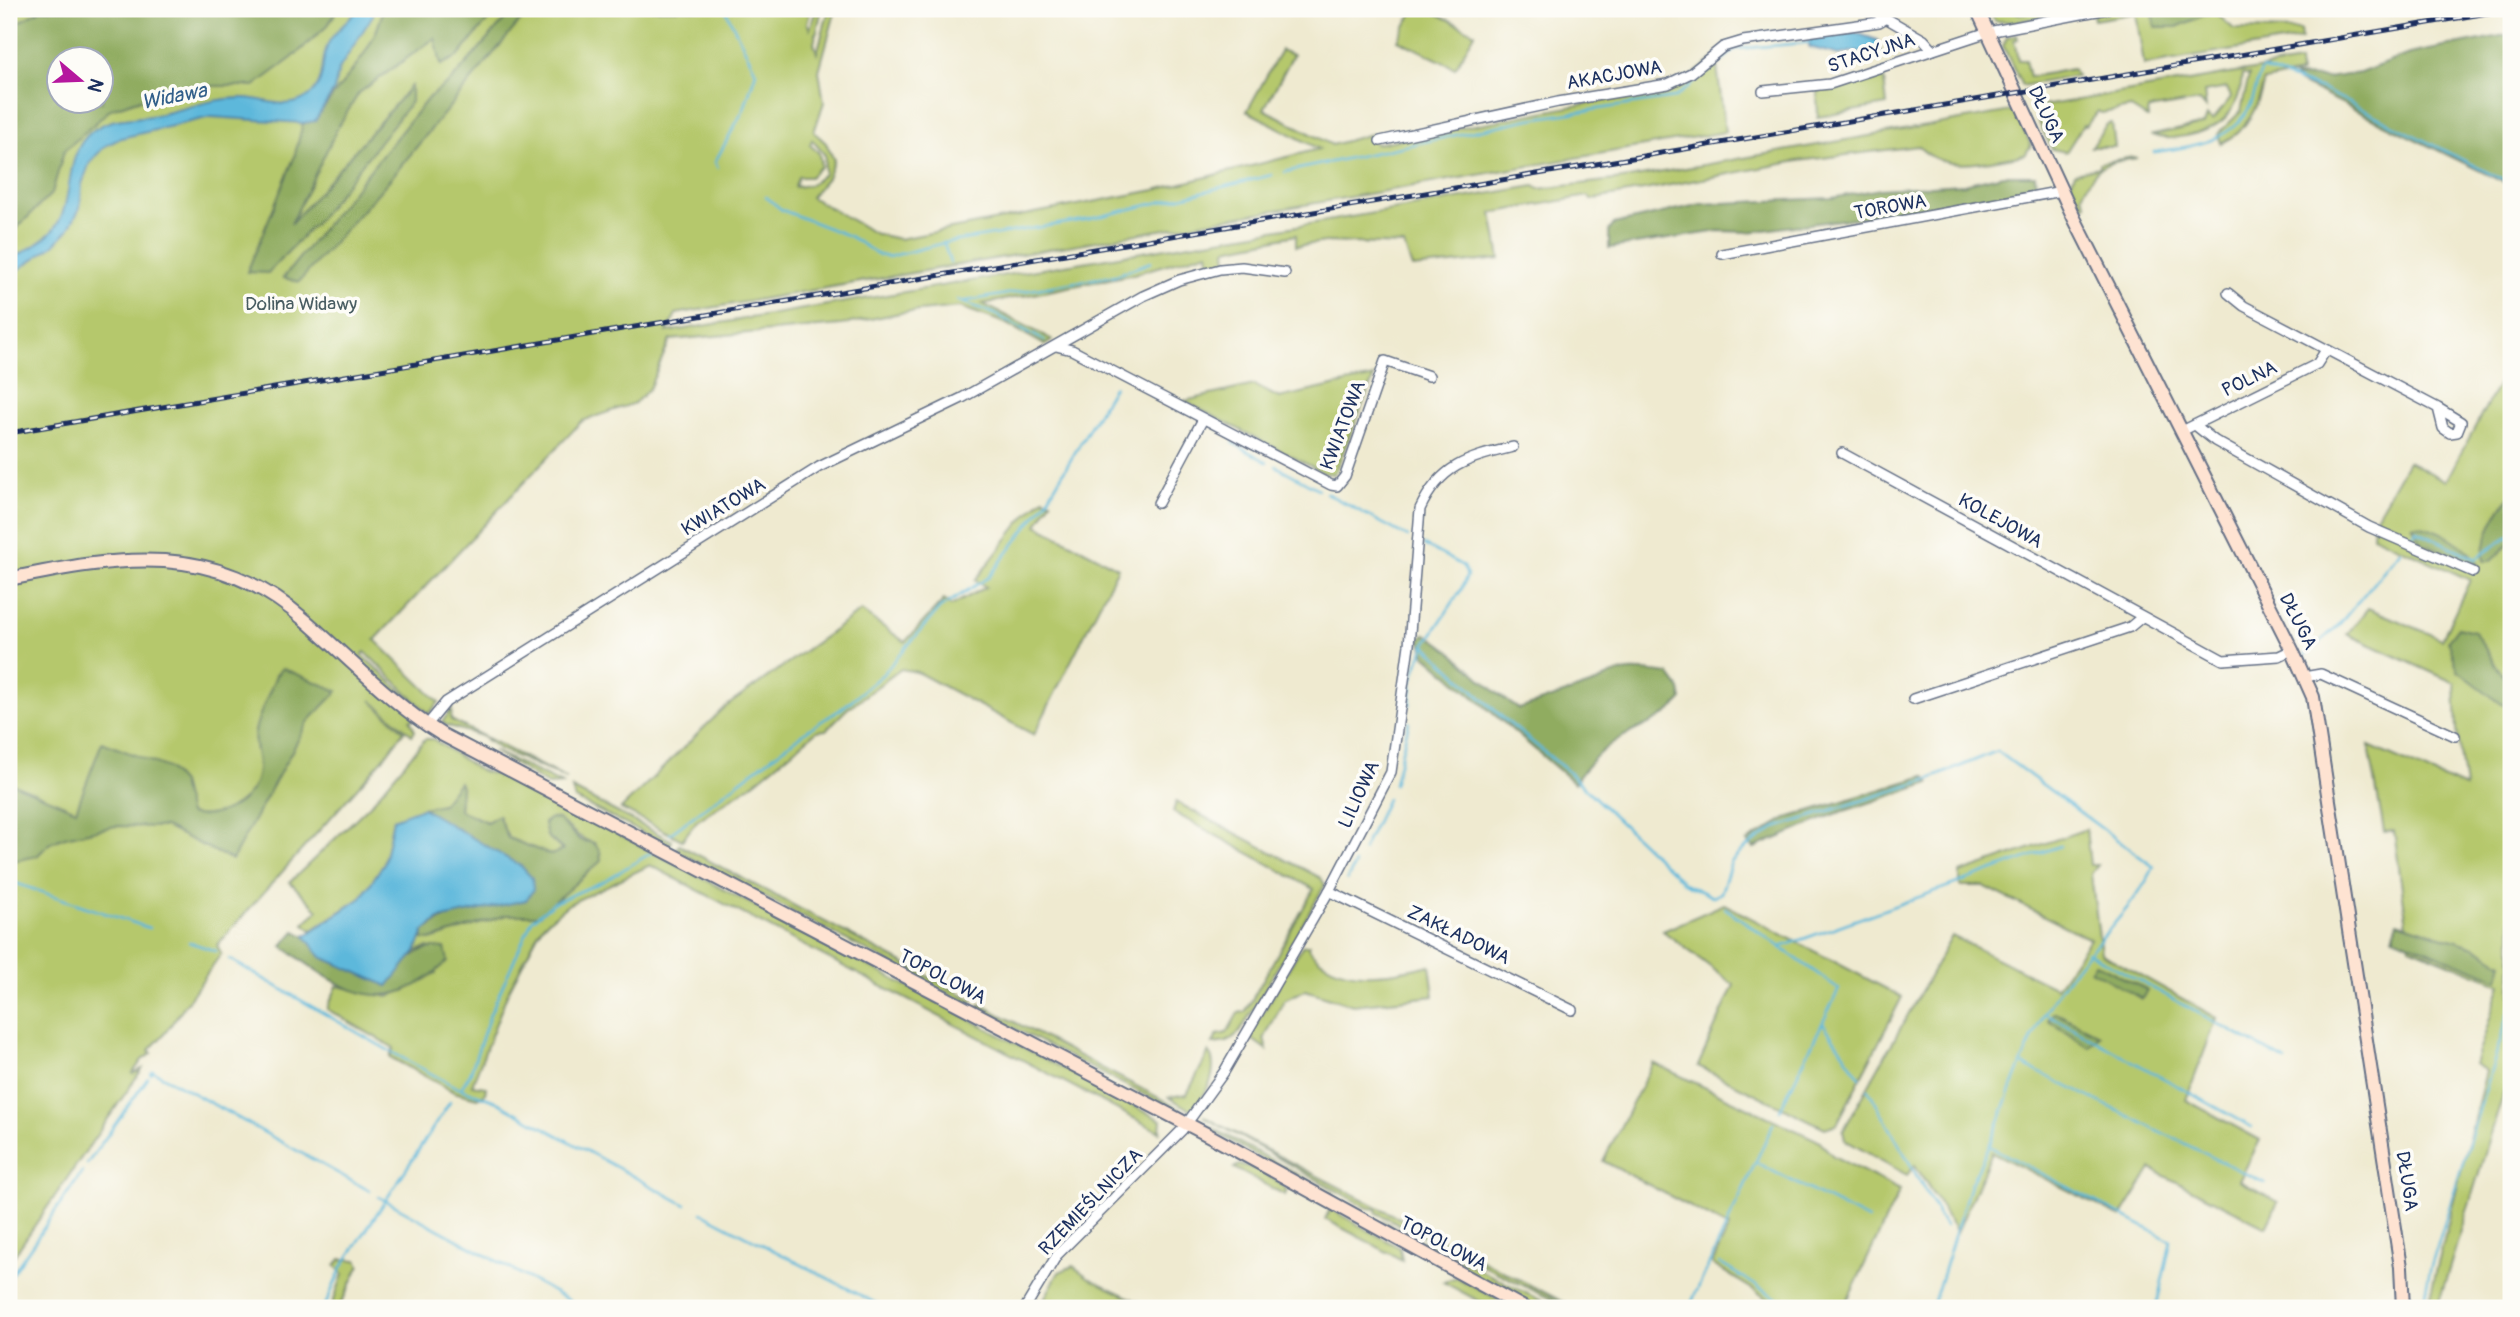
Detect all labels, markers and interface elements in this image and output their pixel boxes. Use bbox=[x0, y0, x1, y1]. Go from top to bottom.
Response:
street label: STACYJNA bbox=[1825, 28, 1918, 78]
north arrow bbox=[46, 46, 116, 116]
street label: AKACJOWA bbox=[1565, 55, 1664, 95]
text: N bbox=[82, 75, 109, 95]
water label: Widawa bbox=[139, 77, 210, 116]
street label: DŁUGA bbox=[2022, 82, 2070, 147]
street label: TOROWA bbox=[1852, 189, 1928, 225]
park label: Dolina Widawy bbox=[245, 292, 357, 316]
street label: POLNA bbox=[2218, 355, 2281, 402]
street label: KWIATOWA bbox=[1315, 377, 1371, 473]
street label: KWIATOWA bbox=[677, 472, 770, 541]
street label: KOLEJOWA bbox=[1954, 488, 2047, 554]
street label: DŁUGA bbox=[2274, 589, 2322, 654]
street label: LILIOWA bbox=[1333, 757, 1385, 832]
street label: ZAKŁADOWA bbox=[1403, 900, 1514, 970]
street label: TOPOLOWA bbox=[895, 944, 990, 1010]
street label: RZEMIEŚLNICZA bbox=[1033, 1143, 1148, 1260]
street label: DŁUGA bbox=[2390, 1150, 2424, 1213]
street label: TOPOLOWA bbox=[1396, 1211, 1491, 1277]

